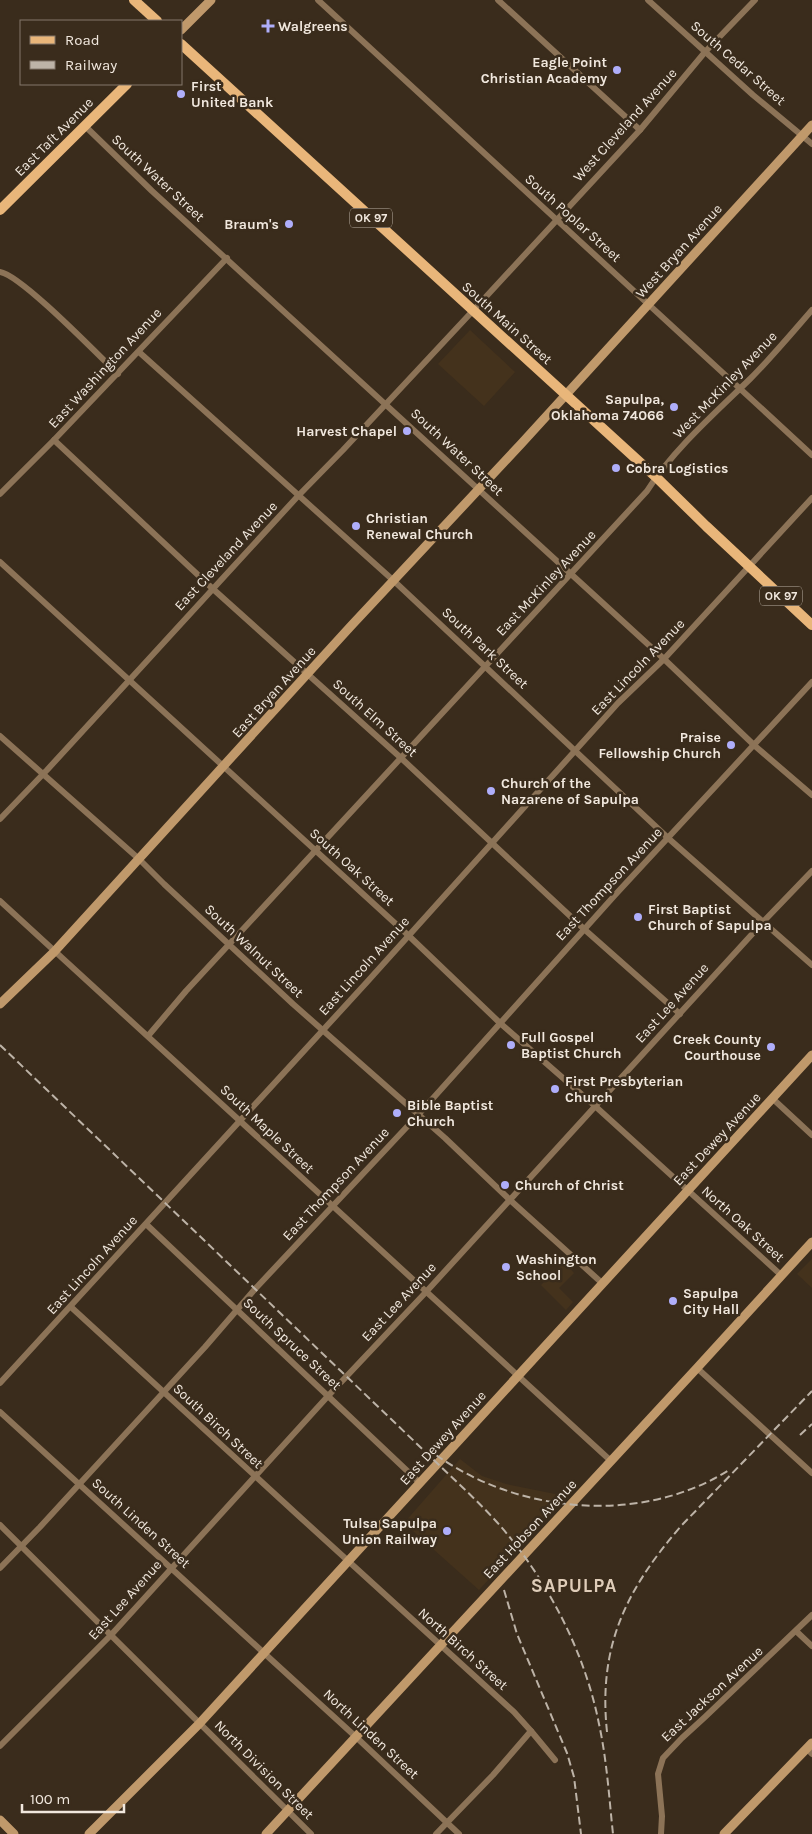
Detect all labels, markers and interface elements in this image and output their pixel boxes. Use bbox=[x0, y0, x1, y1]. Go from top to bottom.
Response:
street label: South Cedar Street bbox=[687, 17, 789, 109]
place label: Walgreens bbox=[278, 18, 348, 35]
legend bbox=[20, 20, 182, 85]
marker: Walgreens bbox=[262, 20, 274, 32]
text: Road bbox=[65, 31, 100, 49]
place label: Eagle Point Christian Academy bbox=[481, 54, 607, 87]
text: Railway bbox=[65, 56, 117, 74]
marker: Eagle Point Christian Academy bbox=[611, 64, 623, 76]
street label: West Cleveland Avenue bbox=[570, 65, 680, 185]
place label: First United Bank bbox=[191, 78, 274, 111]
marker: First United Bank bbox=[175, 88, 187, 100]
street label: East Taft Avenue bbox=[11, 94, 97, 180]
street label: South Water Street bbox=[108, 131, 208, 225]
street label: South Poplar Street bbox=[521, 170, 625, 266]
street label: West Bryan Avenue bbox=[632, 200, 726, 302]
road number: OK 97 bbox=[350, 208, 392, 228]
place label: Braum's bbox=[224, 216, 279, 233]
marker: Braum's bbox=[283, 218, 295, 230]
street label: South Main Street bbox=[458, 278, 556, 368]
street label: East Washington Avenue bbox=[45, 304, 165, 432]
street label: West McKinley Avenue bbox=[669, 328, 781, 442]
place label: Sapulpa, Oklahoma 74066 bbox=[551, 391, 664, 424]
marker: Sapulpa, Oklahoma 74066 bbox=[668, 401, 680, 413]
street label: South Water Street bbox=[407, 405, 507, 499]
place label: Harvest Chapel bbox=[296, 423, 397, 440]
marker: Harvest Chapel bbox=[401, 425, 413, 437]
place label: Cobra Logistics bbox=[626, 460, 729, 477]
marker: Cobra Logistics bbox=[610, 462, 622, 474]
street label: East Cleveland Avenue bbox=[171, 498, 281, 614]
place label: Christian Renewal Church bbox=[366, 510, 473, 543]
marker: Christian Renewal Church bbox=[350, 520, 362, 532]
street label: East McKinley Avenue bbox=[492, 526, 600, 640]
road number: OK 97 bbox=[760, 586, 802, 606]
street label: South Park Street bbox=[438, 604, 532, 692]
street label: East Lincoln Avenue bbox=[588, 615, 688, 719]
street label: East Bryan Avenue bbox=[228, 643, 320, 741]
street label: South Elm Street bbox=[329, 675, 421, 761]
place label: Praise Fellowship Church bbox=[599, 729, 721, 762]
marker: Praise Fellowship Church bbox=[725, 739, 737, 751]
place label: Church of the Nazarene of Sapulpa bbox=[501, 775, 639, 808]
marker: Church of the Nazarene of Sapulpa bbox=[485, 785, 497, 797]
street label: East Thompson Avenue bbox=[552, 824, 666, 944]
street label: South Oak Street bbox=[306, 825, 398, 909]
street label: South Walnut Street bbox=[201, 901, 307, 1001]
place label: First Baptist Church of Sapulpa bbox=[648, 901, 772, 934]
marker: First Baptist Church of Sapulpa bbox=[632, 911, 644, 923]
street label: East Lincoln Avenue bbox=[315, 913, 413, 1019]
street label: East Lee Avenue bbox=[632, 959, 712, 1047]
place label: Full Gospel Baptist Church bbox=[521, 1029, 621, 1062]
place label: Creek County Courthouse bbox=[673, 1031, 761, 1064]
marker: Full Gospel Baptist Church bbox=[505, 1039, 517, 1051]
marker: Creek County Courthouse bbox=[765, 1041, 777, 1053]
place label: First Presbyterian Church bbox=[565, 1073, 683, 1106]
street label: South Maple Street bbox=[216, 1081, 318, 1177]
marker: First Presbyterian Church bbox=[549, 1083, 561, 1095]
street label: East Dewey Avenue bbox=[669, 1089, 765, 1189]
place label: Bible Baptist Church bbox=[407, 1097, 494, 1130]
marker: Bible Baptist Church bbox=[391, 1107, 403, 1119]
street label: East Thompson Avenue bbox=[279, 1124, 393, 1244]
place label: Church of Christ bbox=[515, 1177, 624, 1194]
marker: Church of Christ bbox=[499, 1179, 511, 1191]
street label: North Oak Street bbox=[698, 1182, 788, 1266]
street label: East Lincoln Avenue bbox=[43, 1212, 141, 1318]
place label: Washington School bbox=[516, 1251, 597, 1284]
street label: East Lee Avenue bbox=[358, 1259, 440, 1345]
marker: Washington School bbox=[500, 1261, 512, 1273]
place label: Sapulpa City Hall bbox=[683, 1285, 739, 1318]
street label: South Spruce Street bbox=[239, 1294, 345, 1394]
marker: Sapulpa City Hall bbox=[667, 1295, 679, 1307]
street label: South Birch Street bbox=[169, 1380, 267, 1472]
street label: East Dewey Avenue bbox=[396, 1387, 490, 1489]
street label: South Linden Street bbox=[88, 1474, 194, 1572]
street label: East Hobson Avenue bbox=[480, 1476, 580, 1582]
place label: Tulsa Sapulpa Union Railway bbox=[342, 1515, 437, 1548]
marker: Tulsa Sapulpa Union Railway bbox=[441, 1525, 453, 1537]
street label: East Lee Avenue bbox=[85, 1556, 165, 1644]
district label: SAPULPA bbox=[531, 1575, 617, 1597]
street label: North Birch Street bbox=[415, 1604, 511, 1694]
street label: East Jackson Avenue bbox=[658, 1642, 766, 1746]
street label: North Linden Street bbox=[320, 1685, 422, 1783]
street label: North Division Street bbox=[211, 1717, 317, 1823]
scale bar bbox=[22, 1782, 125, 1814]
text: 100 m bbox=[30, 1790, 70, 1808]

